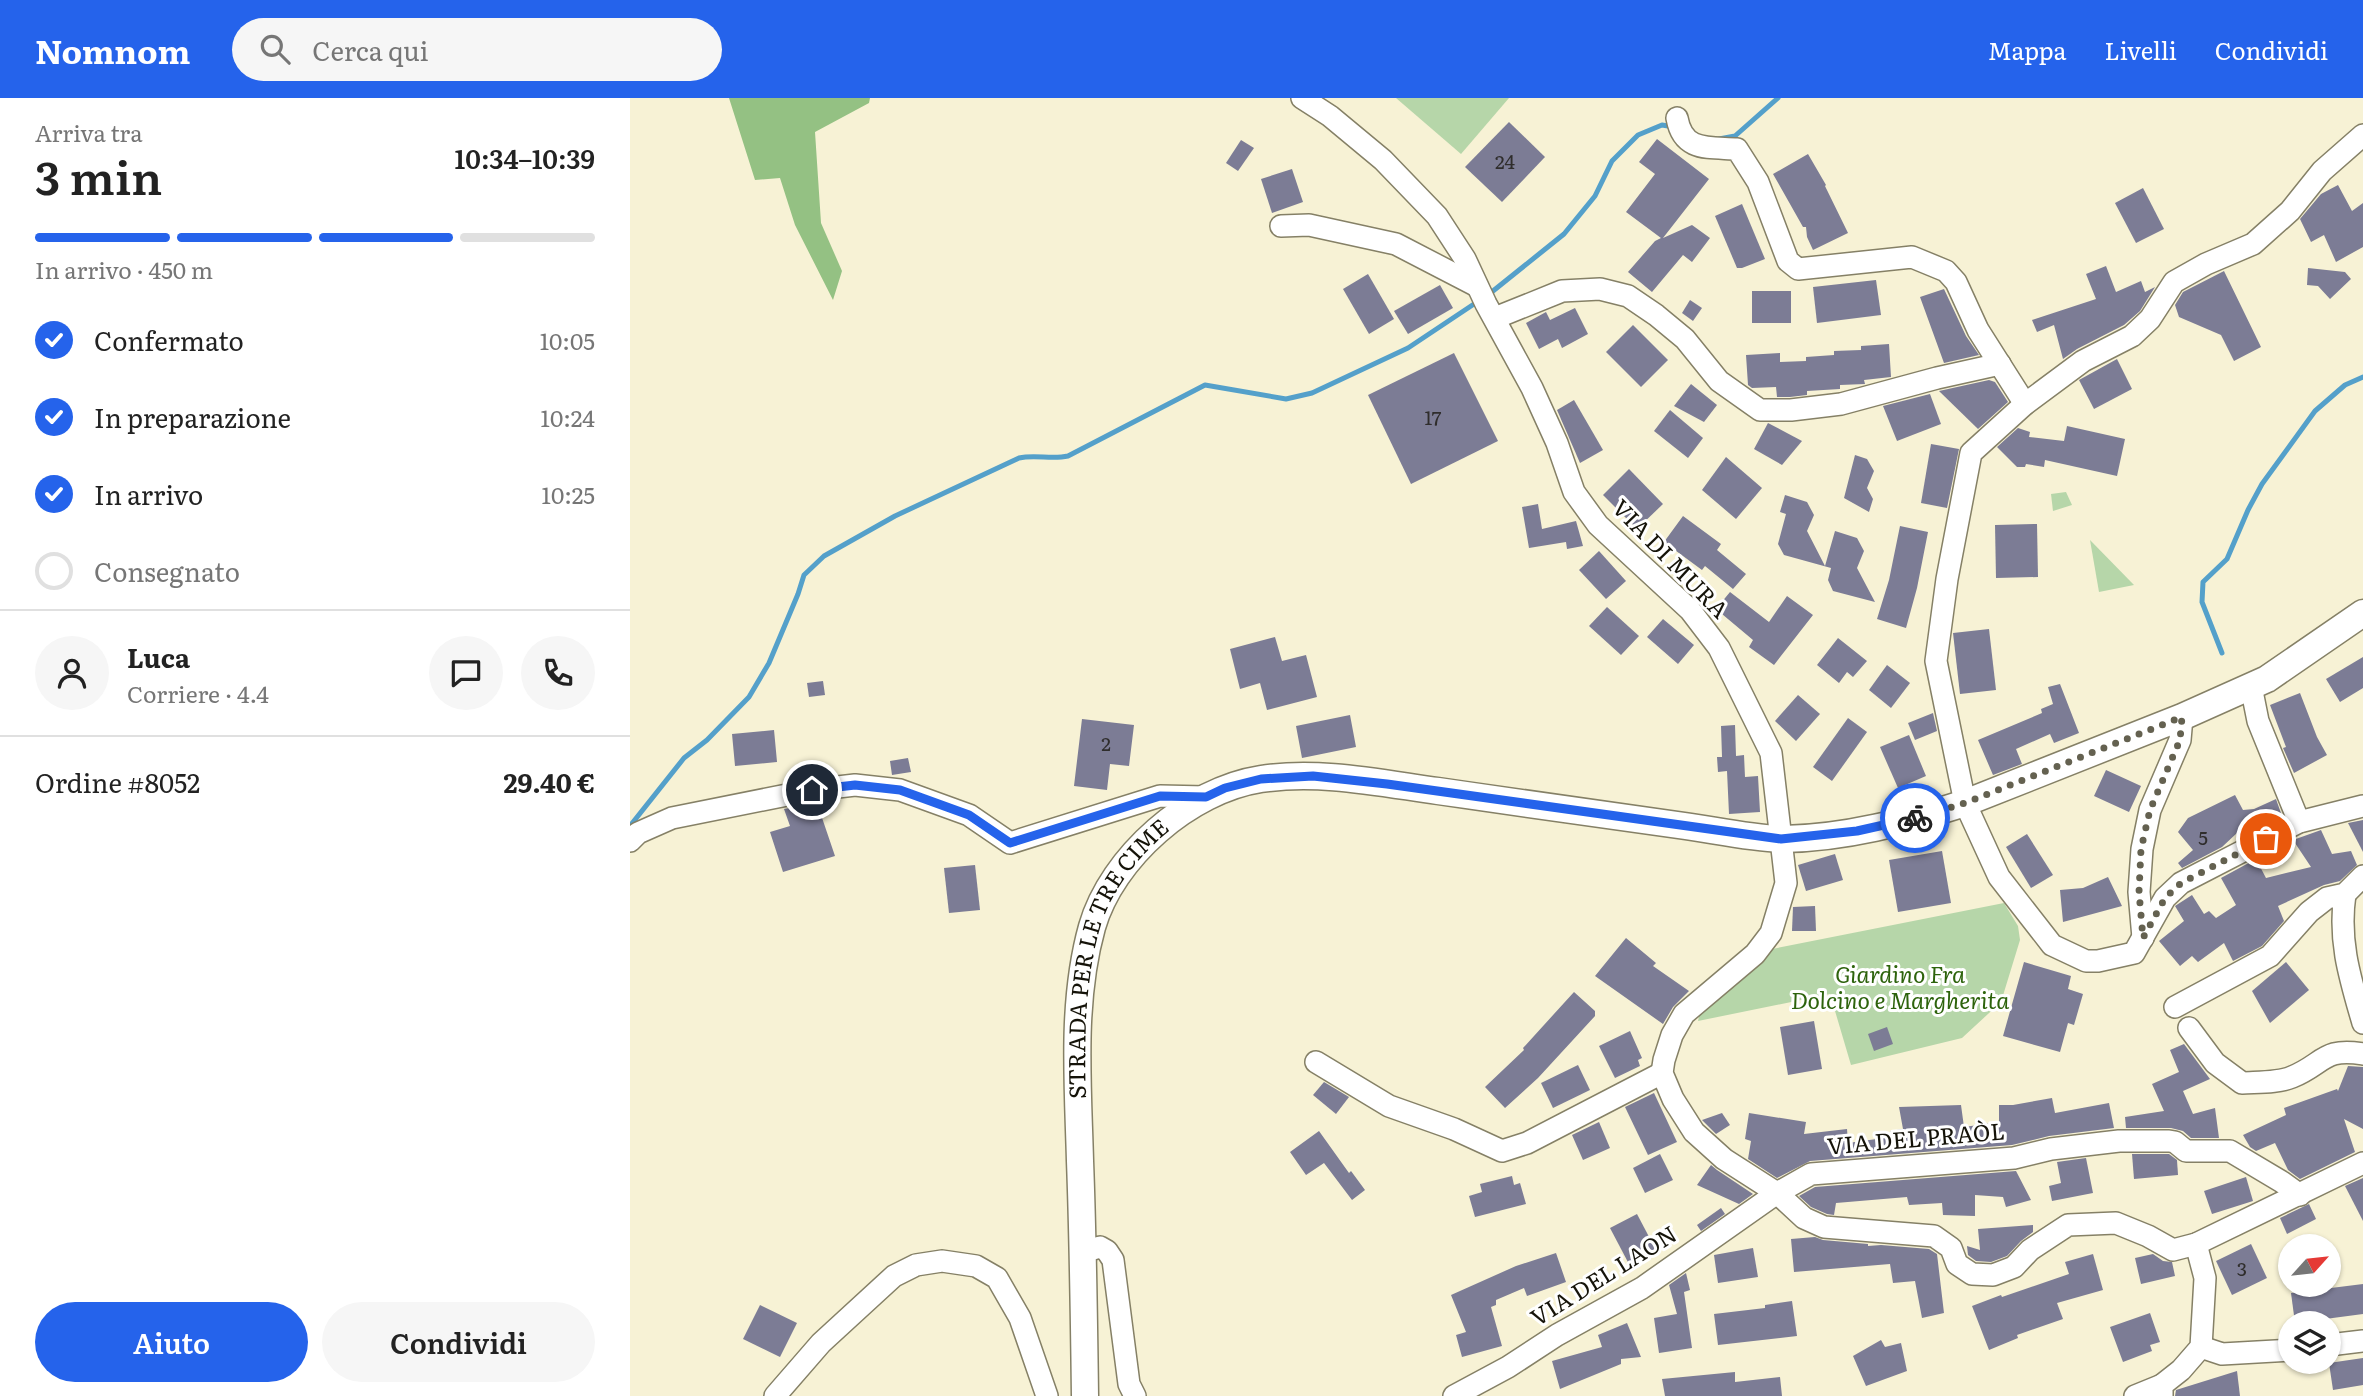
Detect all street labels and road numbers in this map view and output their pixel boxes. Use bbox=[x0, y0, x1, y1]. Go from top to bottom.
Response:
street label: VIA DI MURA bbox=[1606, 490, 1737, 625]
street label: STRADA PER LE TRE CIME bbox=[1058, 809, 1175, 1099]
street label: VIA DEL PRAÒL bbox=[1825, 1112, 2006, 1162]
street label: VIA DEL LAON bbox=[1523, 1216, 1683, 1333]

